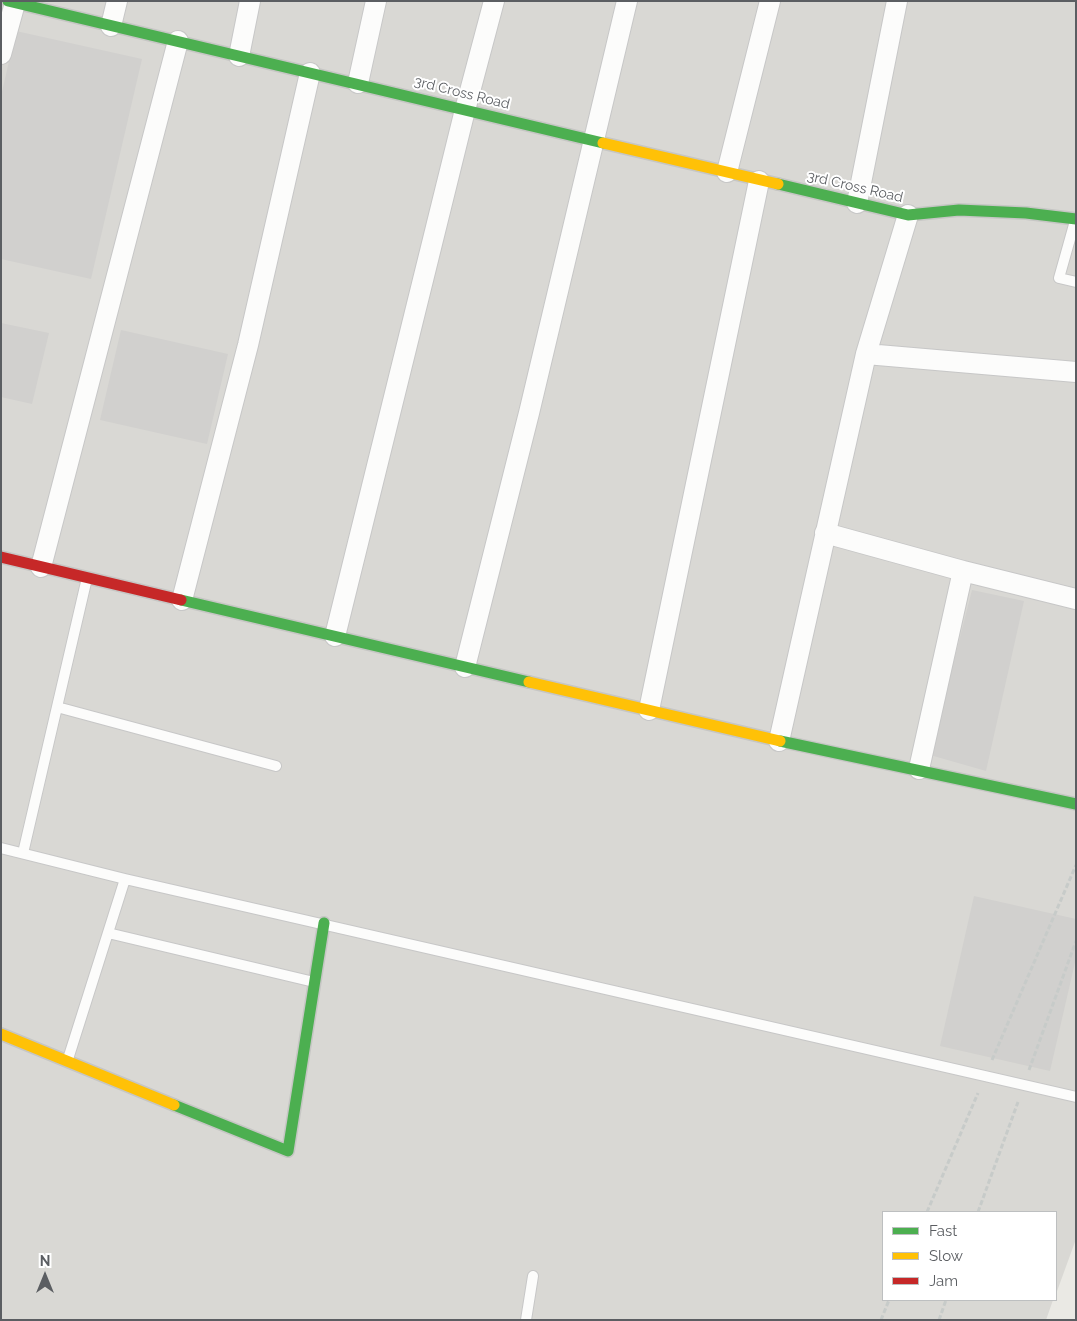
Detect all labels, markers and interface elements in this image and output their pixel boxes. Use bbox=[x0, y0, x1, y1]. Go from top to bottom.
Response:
street label: 3rd Cross Road bbox=[413, 73, 511, 113]
street label: 3rd Cross Road bbox=[805, 168, 905, 206]
legend bbox=[882, 1211, 1057, 1301]
text: Fast bbox=[929, 1222, 957, 1240]
text: Slow bbox=[929, 1247, 963, 1265]
north arrow bbox=[20, 1251, 70, 1301]
text: N bbox=[40, 1253, 50, 1269]
text: Jam bbox=[929, 1272, 958, 1290]

